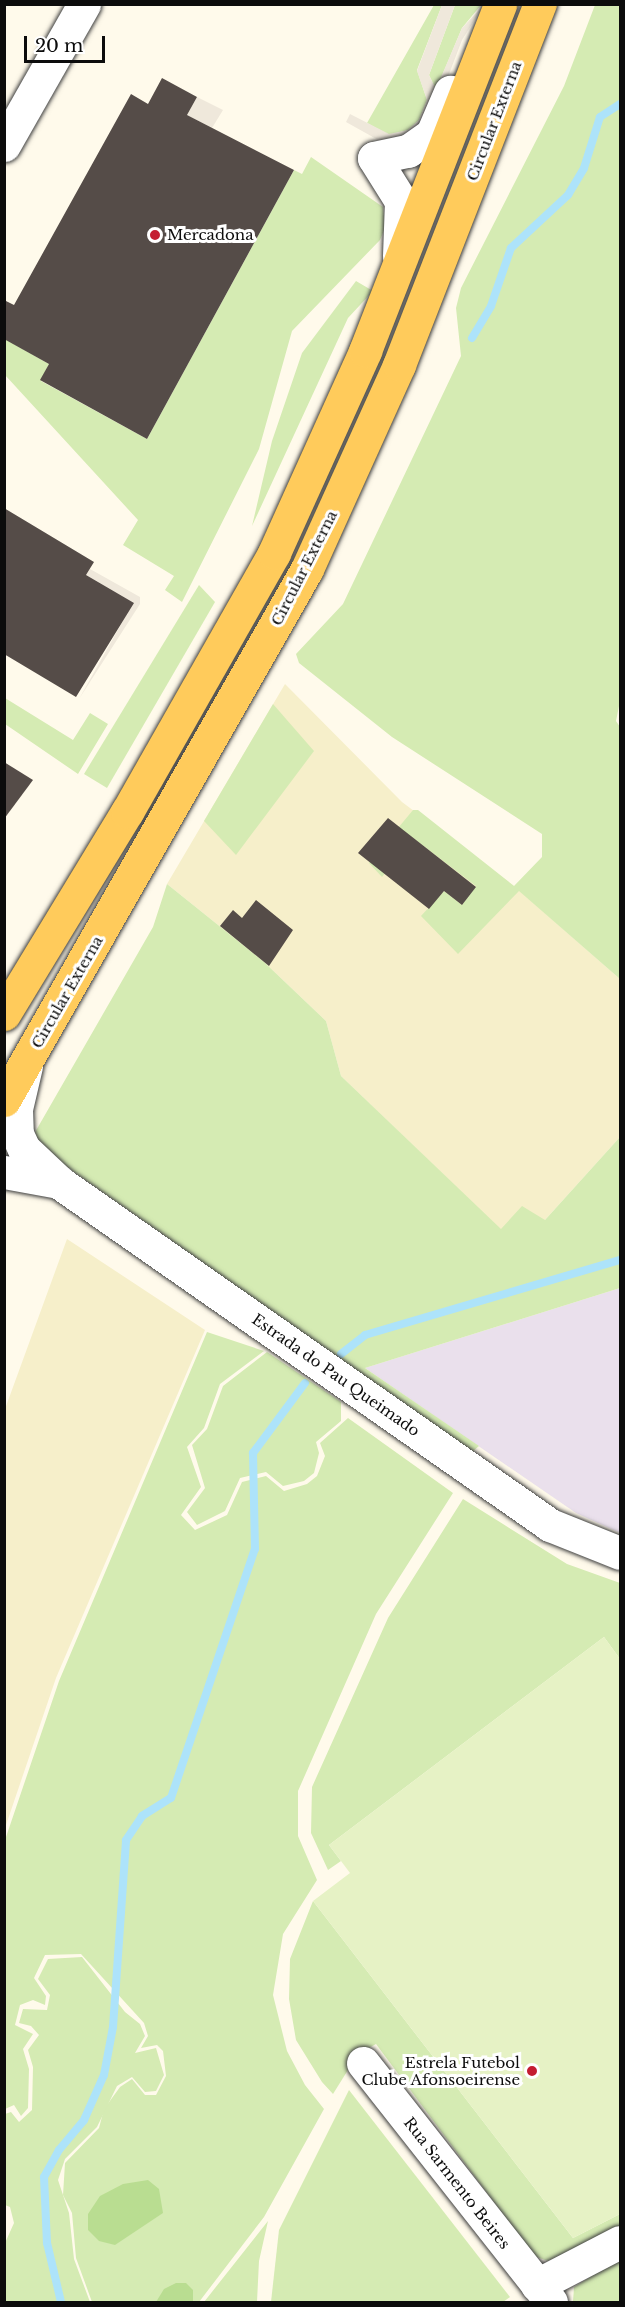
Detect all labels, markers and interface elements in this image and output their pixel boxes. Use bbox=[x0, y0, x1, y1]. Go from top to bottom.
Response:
scale bar bbox=[27, 24, 108, 62]
text: 20 m bbox=[35, 35, 83, 57]
street label: Circular Externa bbox=[463, 59, 525, 183]
place label: Mercadona bbox=[167, 226, 253, 244]
marker: Mercadona bbox=[148, 228, 162, 242]
street label: Circular Externa bbox=[267, 507, 341, 629]
street label: Circular Externa bbox=[27, 933, 107, 1051]
street label: Estrada do Pau Queimado bbox=[249, 1310, 423, 1440]
place label: Estrela Futebol Clube Afonsoeirense bbox=[361, 2053, 520, 2088]
marker: Estrela Futebol Clube Afonsoeirense bbox=[525, 2064, 539, 2078]
street label: Rua Sarmento Beires bbox=[400, 2114, 514, 2252]

